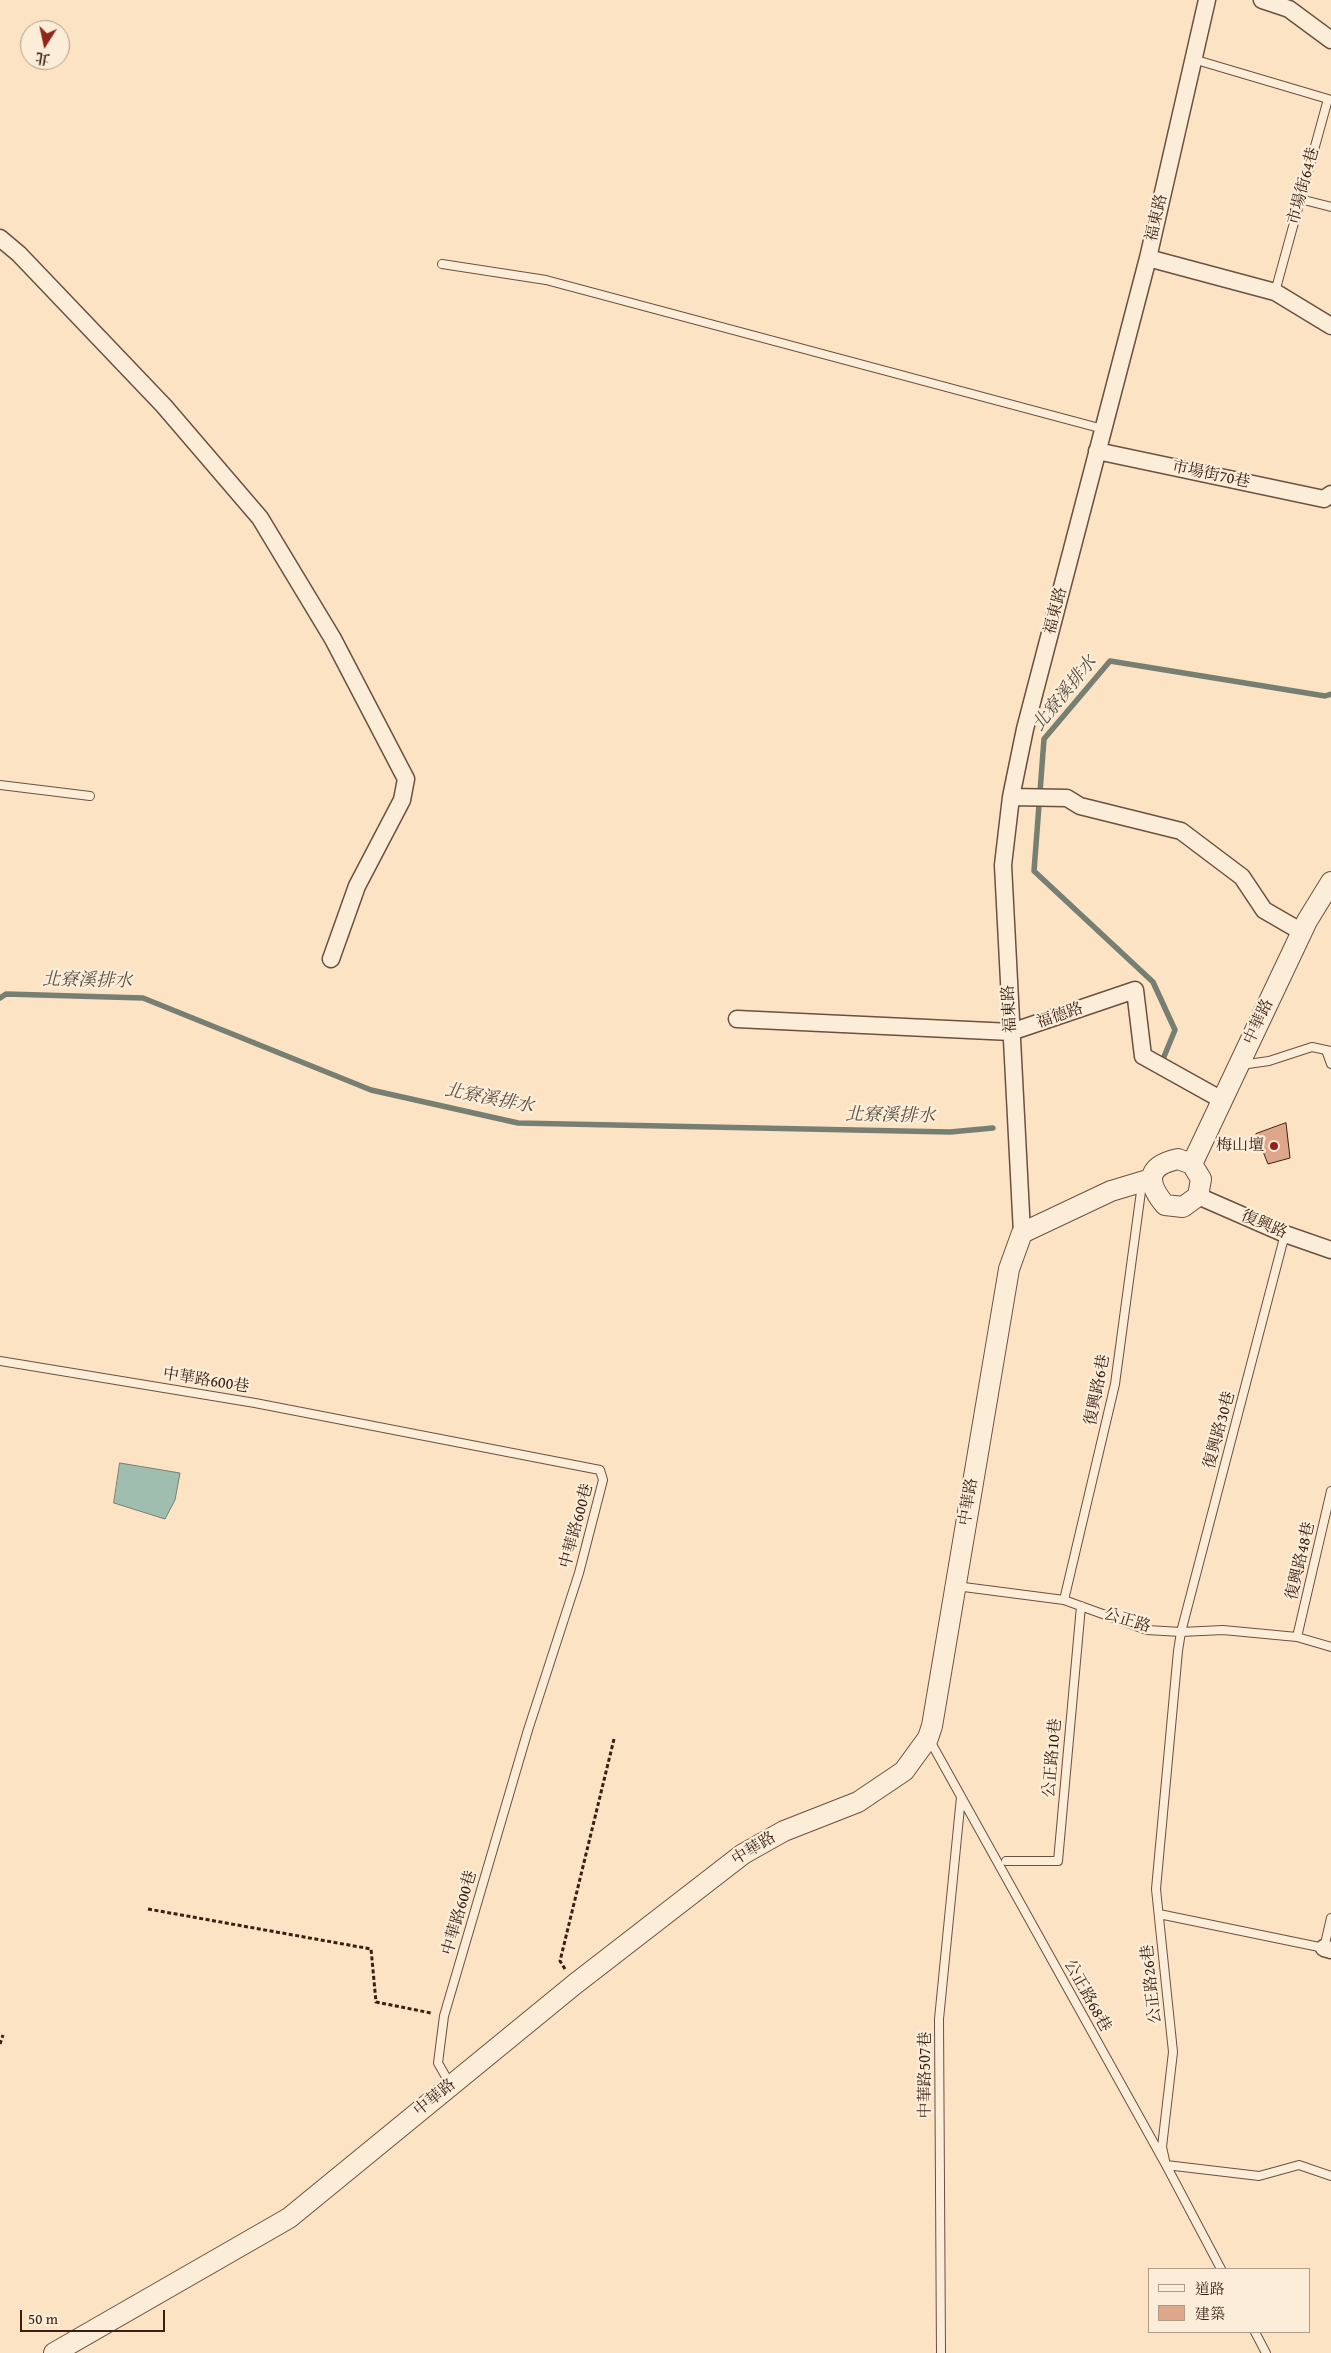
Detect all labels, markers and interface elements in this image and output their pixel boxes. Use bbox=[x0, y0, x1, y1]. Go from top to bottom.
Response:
north arrow bbox=[20, 20, 70, 70]
text: 北 bbox=[34, 48, 51, 70]
street label: 市場街64巷 bbox=[1284, 145, 1324, 227]
street label: 福東路 bbox=[1142, 192, 1172, 244]
street label: 市場街70巷 bbox=[1170, 457, 1252, 493]
street label: 福東路 bbox=[1041, 585, 1071, 637]
water label: 北寮溪排水 bbox=[1028, 652, 1102, 736]
water label: 北寮溪排水 bbox=[42, 969, 132, 993]
street label: 福東路 bbox=[999, 985, 1021, 1033]
street label: 中華路 bbox=[1240, 996, 1278, 1048]
street label: 福德路 bbox=[1034, 999, 1086, 1033]
water label: 北寮溪排水 bbox=[443, 1080, 535, 1118]
water label: 北寮溪排水 bbox=[845, 1104, 935, 1128]
place label: 梅山壇 bbox=[1216, 1136, 1264, 1156]
marker: 梅山壇 bbox=[1268, 1140, 1280, 1152]
street label: 復興路 bbox=[1238, 1207, 1290, 1243]
street label: 復興路6巷 bbox=[1082, 1353, 1114, 1427]
street label: 中華路600巷 bbox=[161, 1365, 251, 1397]
street label: 復興路30巷 bbox=[1200, 1389, 1240, 1471]
street label: 中華路 bbox=[956, 1477, 982, 1527]
street label: 中華路600巷 bbox=[556, 1481, 598, 1571]
street label: 復興路48巷 bbox=[1283, 1520, 1319, 1602]
street label: 公正路 bbox=[1101, 1605, 1153, 1637]
street label: 公正路10巷 bbox=[1040, 1718, 1066, 1798]
street label: 中華路 bbox=[729, 1828, 779, 1870]
street label: 中華路600巷 bbox=[439, 1868, 481, 1958]
street label: 公正路26巷 bbox=[1138, 1944, 1166, 2024]
street label: 公正路68巷 bbox=[1059, 1957, 1115, 2035]
street label: 中華路507巷 bbox=[916, 2031, 936, 2119]
street label: 中華路 bbox=[410, 2075, 460, 2121]
legend bbox=[1148, 2268, 1311, 2333]
text: 道路 bbox=[1195, 2278, 1225, 2299]
scale bar bbox=[22, 2300, 168, 2332]
text: 建築 bbox=[1195, 2303, 1225, 2324]
text: 50 m bbox=[28, 2308, 58, 2329]

